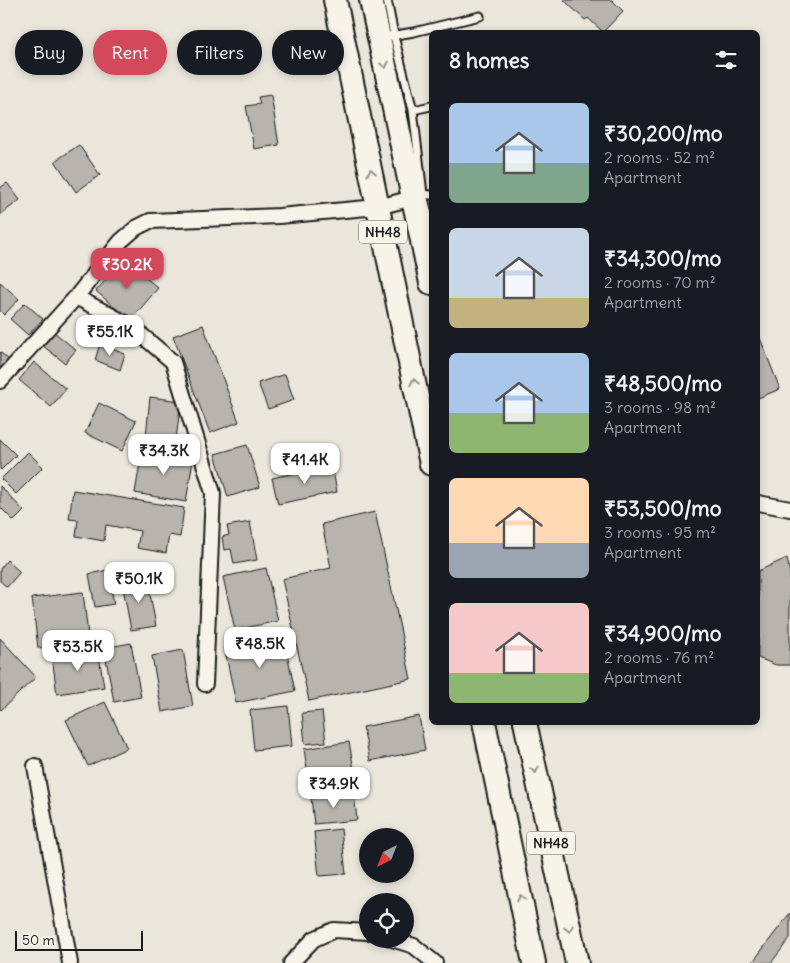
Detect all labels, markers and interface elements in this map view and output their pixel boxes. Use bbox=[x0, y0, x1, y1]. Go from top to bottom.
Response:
chip: Buy bbox=[15, 30, 83, 75]
chip: Rent bbox=[93, 30, 167, 75]
chip: Filters bbox=[177, 30, 262, 75]
chip: New bbox=[272, 30, 344, 75]
icon: filters bbox=[712, 46, 740, 74]
text: 8 homes bbox=[449, 47, 529, 74]
one-way arrow bbox=[379, 60, 389, 69]
text: ₹30,200/mo bbox=[604, 120, 723, 147]
icon: home bbox=[489, 123, 549, 183]
text: 2 rooms · 52 m² bbox=[604, 147, 715, 167]
one-way arrow bbox=[366, 167, 377, 176]
text: Apartment bbox=[604, 167, 682, 187]
road number: NH48 bbox=[359, 220, 407, 243]
text: ₹34,300/mo bbox=[604, 245, 721, 272]
pin: ₹30.2K bbox=[86, 248, 168, 290]
icon: home bbox=[489, 248, 549, 308]
text: ₹30.2K bbox=[102, 254, 152, 274]
text: 2 rooms · 70 m² bbox=[604, 272, 716, 292]
text: Apartment bbox=[604, 292, 682, 312]
pin: ₹55.1K bbox=[69, 314, 151, 357]
text: ₹55.1K bbox=[87, 321, 133, 341]
text: ₹48,500/mo bbox=[604, 370, 722, 397]
icon: home bbox=[489, 373, 549, 433]
one-way arrow bbox=[410, 378, 420, 387]
text: 3 rooms · 98 m² bbox=[604, 397, 716, 417]
text: Apartment bbox=[604, 417, 682, 437]
pin: ₹34.3K bbox=[123, 434, 205, 476]
text: ₹34.3K bbox=[139, 440, 189, 460]
pin: ₹41.4K bbox=[264, 442, 346, 485]
text: ₹41.4K bbox=[282, 449, 328, 469]
text: ₹53,500/mo bbox=[604, 495, 721, 522]
icon: home bbox=[489, 498, 549, 558]
text: 3 rooms · 95 m² bbox=[604, 522, 716, 542]
text: Apartment bbox=[604, 542, 682, 562]
pin: ₹50.1K bbox=[98, 562, 180, 604]
text: ₹50.1K bbox=[115, 568, 163, 588]
text: ₹34,900/mo bbox=[604, 620, 722, 647]
icon: home bbox=[489, 623, 549, 683]
pin: ₹48.5K bbox=[219, 626, 301, 669]
pin: ₹53.5K bbox=[37, 630, 119, 672]
text: ₹48.5K bbox=[235, 633, 285, 653]
text: ₹53.5K bbox=[53, 636, 103, 656]
text: 2 rooms · 76 m² bbox=[604, 647, 714, 667]
text: Apartment bbox=[604, 667, 682, 687]
pin: ₹34.9K bbox=[293, 766, 375, 809]
one-way arrow bbox=[529, 766, 540, 775]
text: ₹34.9K bbox=[309, 773, 359, 793]
north arrow bbox=[359, 828, 414, 882]
map controls bbox=[359, 828, 414, 948]
road number: NH48 bbox=[527, 831, 575, 854]
button: locate bbox=[359, 893, 414, 948]
one-way arrow bbox=[516, 894, 526, 903]
one-way arrow bbox=[563, 925, 574, 934]
scale bar bbox=[15, 928, 142, 951]
text: 50 m bbox=[22, 931, 55, 949]

